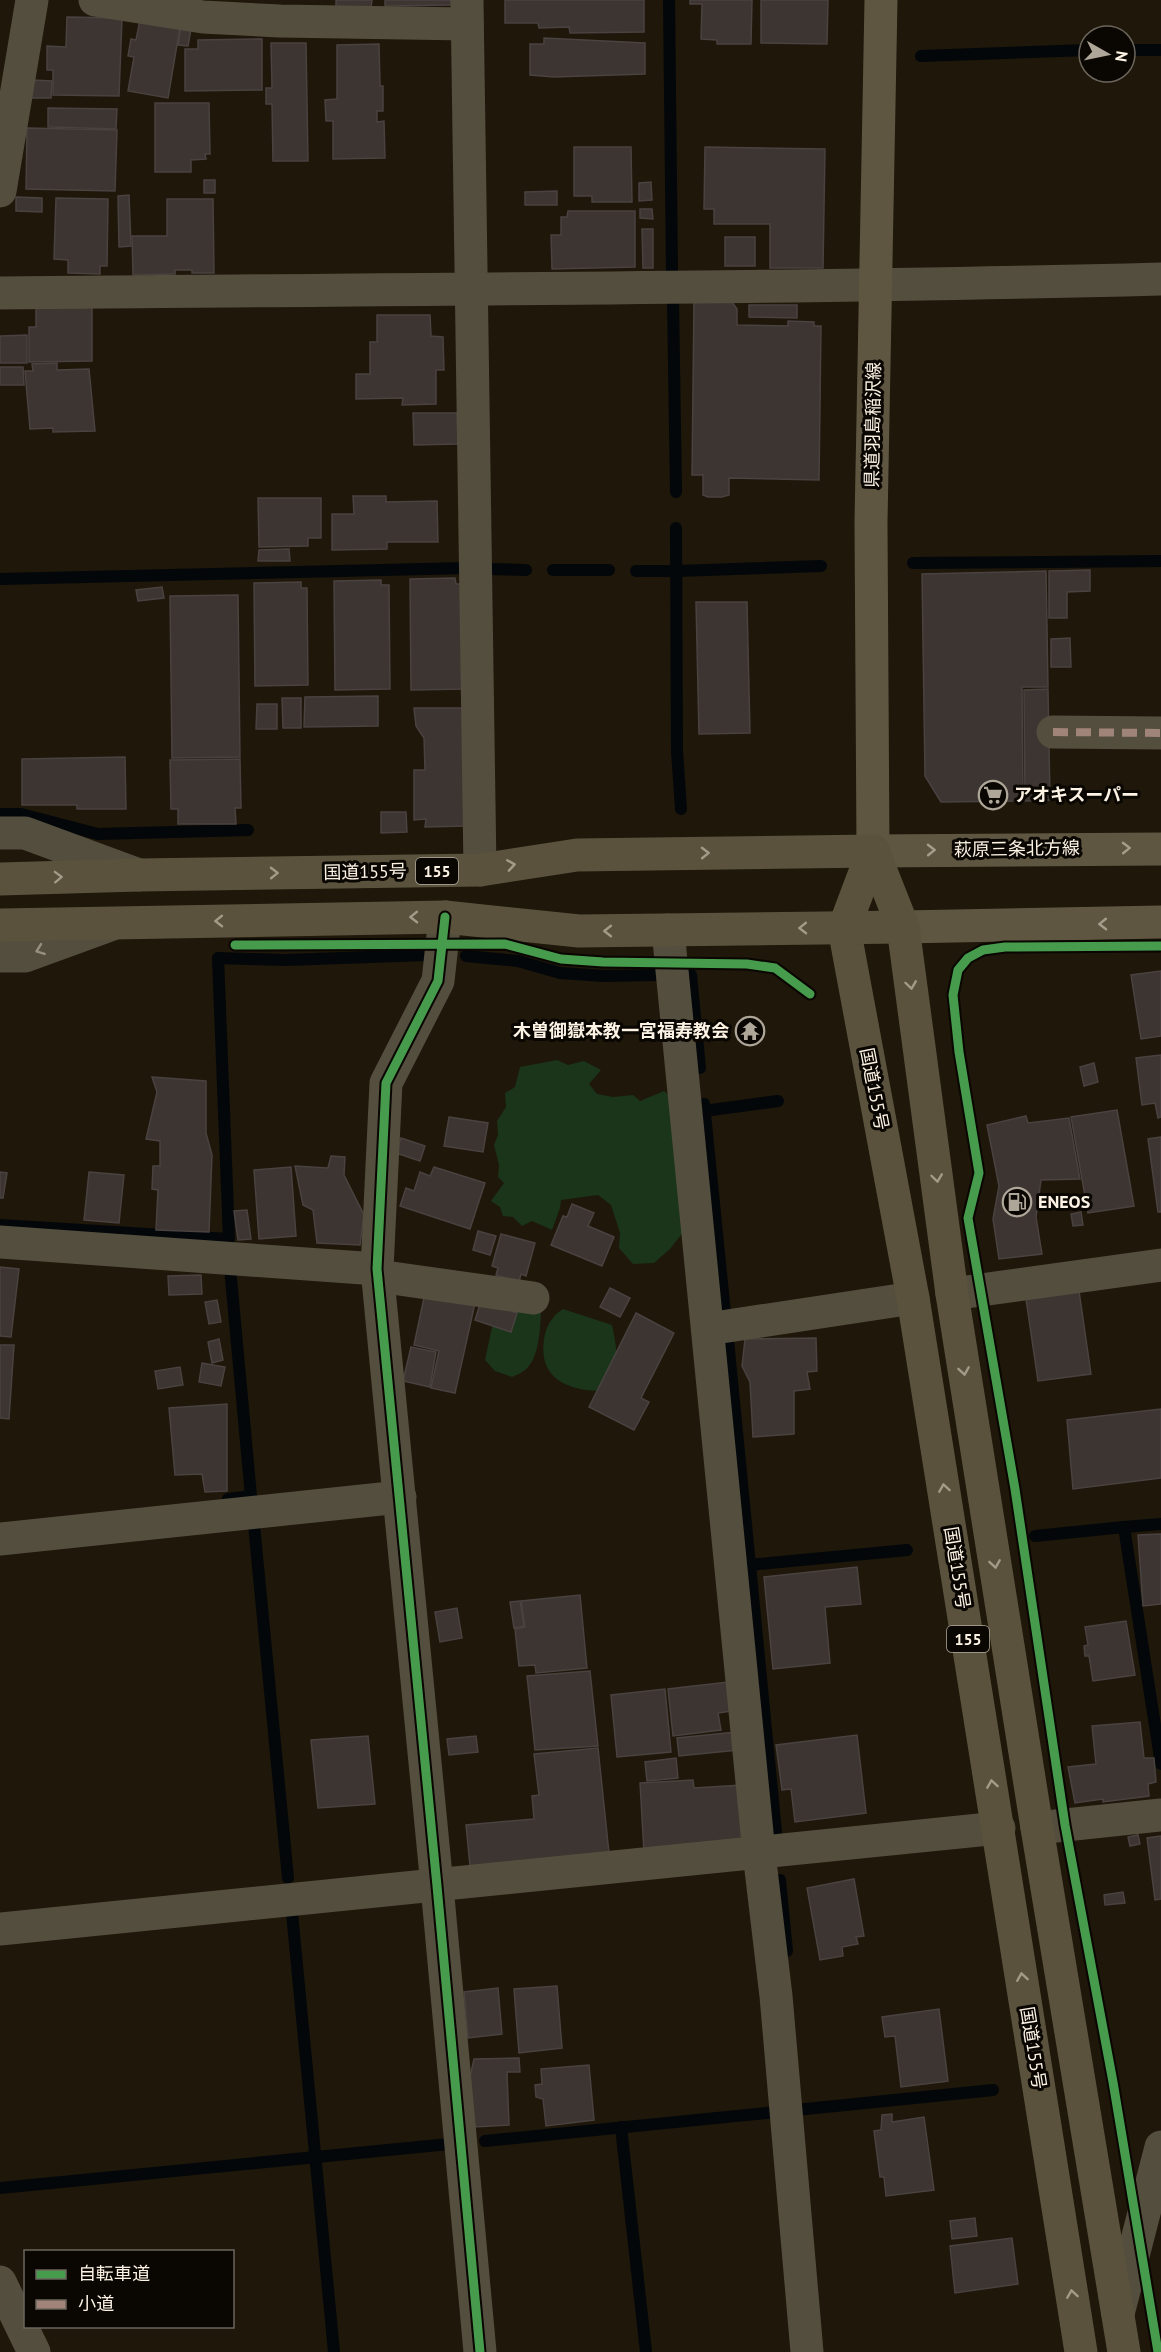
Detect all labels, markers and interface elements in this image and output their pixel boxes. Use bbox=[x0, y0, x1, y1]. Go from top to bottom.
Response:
north arrow bbox=[1077, 24, 1137, 84]
text: N bbox=[1111, 50, 1133, 63]
street label: 県道羽島稲沢線 bbox=[860, 362, 885, 488]
supermarket icon: アオキスーパー bbox=[977, 779, 1009, 811]
place label: アオキスーパー bbox=[1014, 783, 1139, 806]
street label: 萩原三条北方線 bbox=[954, 836, 1080, 861]
one-way arrow bbox=[1122, 842, 1131, 854]
one-way arrow bbox=[927, 844, 936, 856]
one-way arrow bbox=[701, 847, 710, 859]
road number: 155 bbox=[416, 858, 458, 884]
street label: 国道155号 bbox=[323, 859, 407, 884]
one-way arrow bbox=[506, 859, 516, 872]
one-way arrow bbox=[270, 867, 279, 879]
one-way arrow bbox=[54, 871, 63, 884]
one-way arrow bbox=[409, 911, 418, 924]
one-way arrow bbox=[214, 915, 223, 928]
one-way arrow bbox=[1098, 918, 1107, 930]
one-way arrow bbox=[798, 922, 807, 935]
one-way arrow bbox=[603, 925, 612, 937]
one-way arrow bbox=[35, 943, 46, 956]
one-way arrow bbox=[904, 980, 917, 990]
temple icon: 木曽御嶽本教一宮福寿教会 bbox=[734, 1015, 766, 1047]
place label: 木曽御嶽本教一宮福寿教会 bbox=[513, 1019, 729, 1042]
street label: 国道155号 bbox=[855, 1046, 894, 1132]
one-way arrow bbox=[930, 1174, 942, 1183]
fuel station icon: ENEOS bbox=[1001, 1186, 1033, 1218]
place label: ENEOS bbox=[1038, 1190, 1090, 1213]
one-way arrow bbox=[958, 1367, 970, 1376]
one-way arrow bbox=[938, 1484, 950, 1493]
street label: 国道155号 bbox=[940, 1525, 975, 1611]
one-way arrow bbox=[988, 1559, 1001, 1569]
road number: 155 bbox=[947, 1626, 989, 1652]
one-way arrow bbox=[986, 1780, 998, 1789]
one-way arrow bbox=[1016, 1972, 1029, 1982]
street label: 国道155号 bbox=[1016, 2005, 1051, 2091]
legend bbox=[24, 2250, 234, 2328]
text: 自転車道 bbox=[78, 2262, 150, 2285]
one-way arrow bbox=[1066, 2290, 1079, 2300]
text: 小道 bbox=[78, 2292, 114, 2315]

